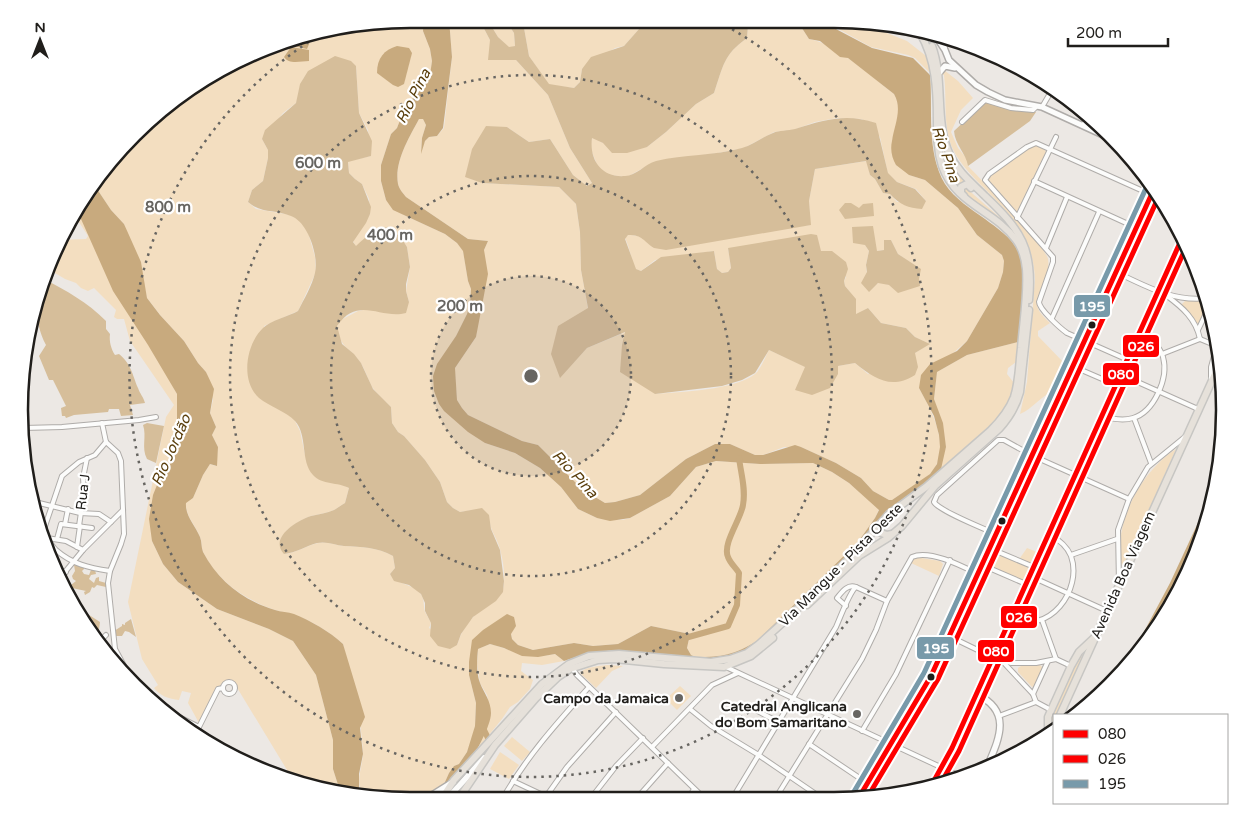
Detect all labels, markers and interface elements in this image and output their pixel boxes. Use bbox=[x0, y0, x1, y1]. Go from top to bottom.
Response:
north arrow bbox=[15, 15, 65, 65]
scale bar bbox=[1068, 15, 1168, 47]
text: N bbox=[34, 19, 46, 36]
text: 200 m bbox=[1076, 24, 1122, 42]
water label: Rio Pina bbox=[392, 65, 435, 126]
water label: Rio Pina bbox=[928, 123, 964, 185]
text: 600 m bbox=[295, 154, 341, 172]
text: 800 m bbox=[145, 198, 191, 216]
text: 400 m bbox=[367, 226, 413, 244]
line badge: 195 bbox=[1073, 294, 1111, 318]
text: 200 m bbox=[437, 297, 483, 315]
text: 195 bbox=[1079, 298, 1105, 315]
unlabelled marker bbox=[1087, 320, 1097, 330]
line badge: 026 bbox=[1122, 334, 1160, 358]
text: 026 bbox=[1128, 338, 1154, 355]
line badge: 080 bbox=[1102, 362, 1140, 386]
text: 080 bbox=[1108, 366, 1134, 383]
centre of rings bbox=[522, 367, 540, 385]
water label: Rio Jordão bbox=[147, 411, 195, 488]
water label: Rio Pina bbox=[548, 446, 602, 502]
street label: Rua J bbox=[72, 473, 94, 511]
street label: Via Mangue - Pista Oeste bbox=[776, 500, 906, 630]
street label: Avenida Boa Viagem bbox=[1087, 509, 1159, 641]
unlabelled marker bbox=[997, 516, 1007, 526]
line badge: 026 bbox=[1000, 605, 1038, 629]
text: 026 bbox=[1006, 609, 1032, 626]
line badge: 195 bbox=[916, 636, 955, 660]
line badge: 080 bbox=[977, 639, 1015, 663]
text: 195 bbox=[923, 640, 949, 657]
text: 080 bbox=[983, 643, 1009, 660]
unlabelled marker bbox=[926, 672, 936, 682]
place label: Campo da Jamaica bbox=[543, 690, 669, 707]
marker: Campo da Jamaica bbox=[673, 692, 685, 704]
place label: Catedral Anglicana do Bom Samaritano bbox=[715, 698, 847, 731]
marker: Catedral Anglicana do Bom Samaritano bbox=[851, 708, 863, 720]
legend bbox=[1053, 714, 1228, 804]
text: 080 bbox=[1098, 725, 1126, 743]
text: 026 bbox=[1098, 750, 1126, 768]
text: 195 bbox=[1098, 775, 1126, 793]

